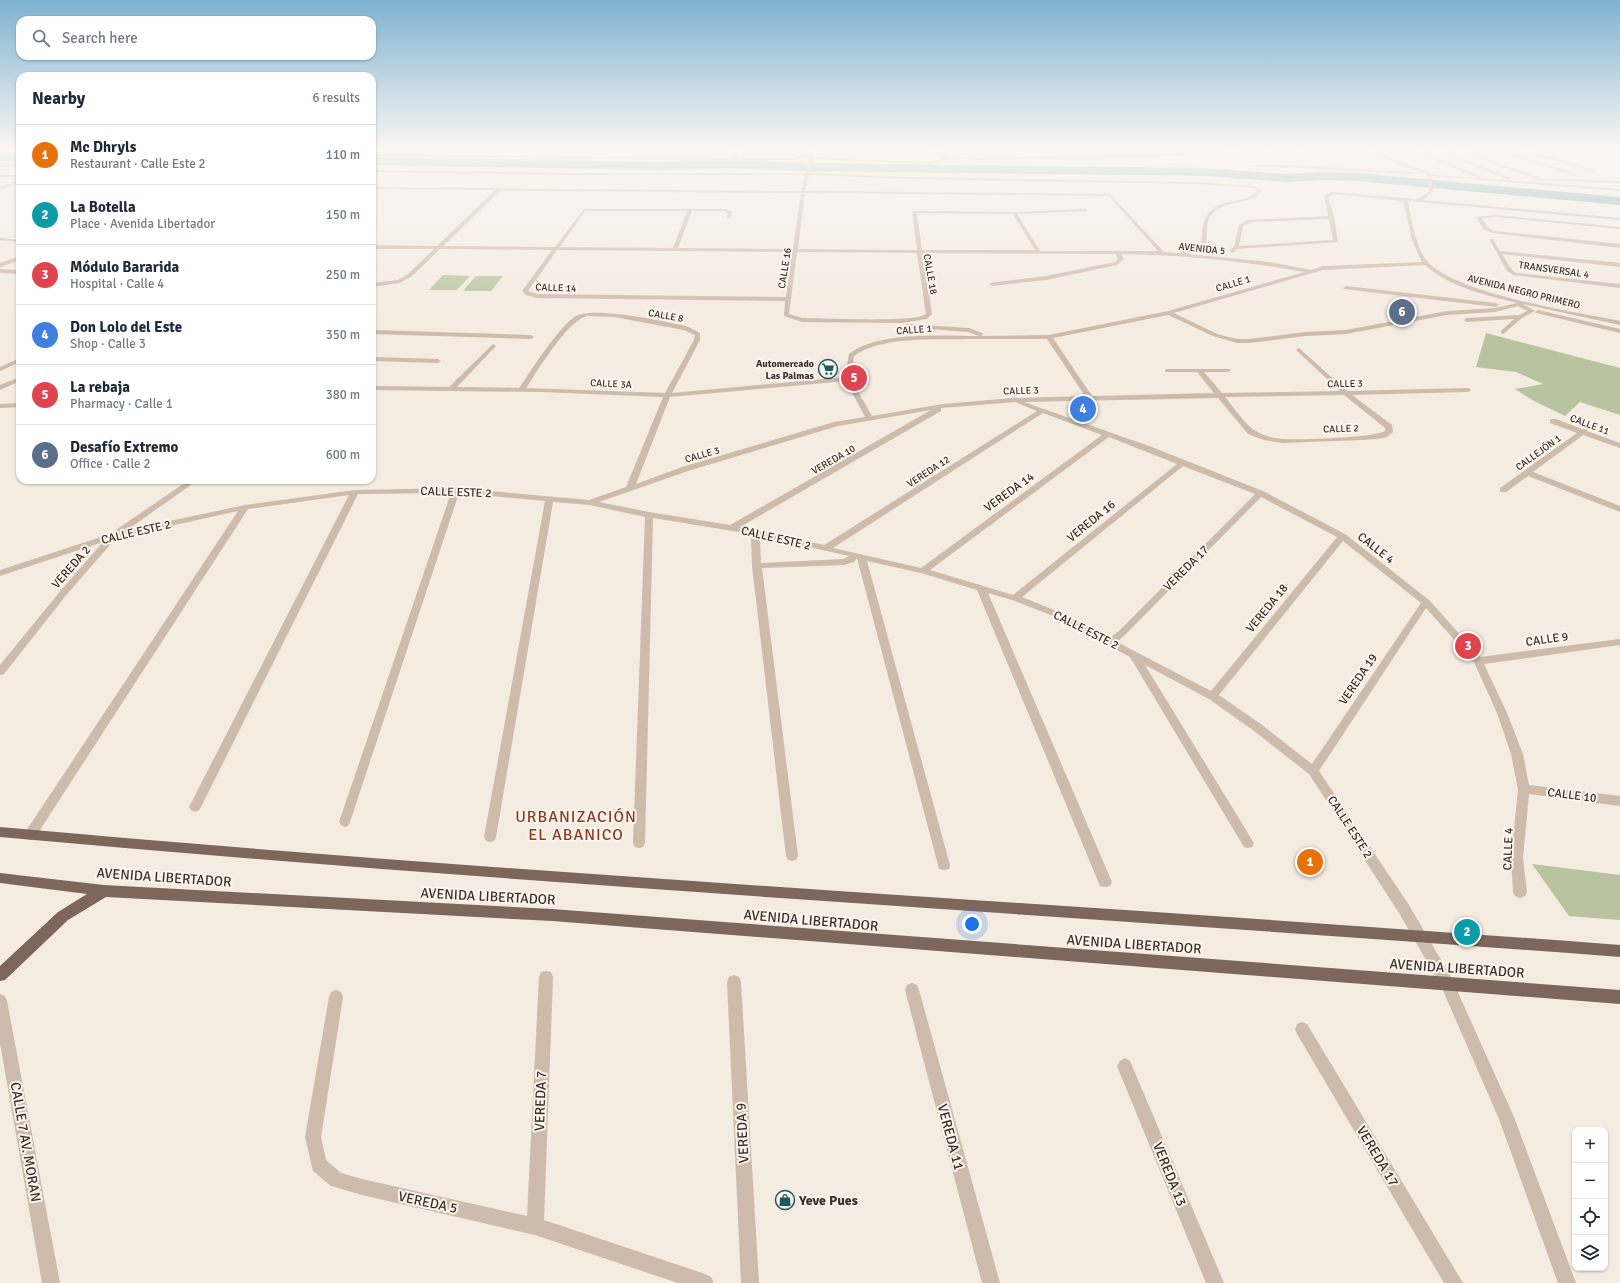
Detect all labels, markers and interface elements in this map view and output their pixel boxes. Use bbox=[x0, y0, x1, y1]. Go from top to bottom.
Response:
search box bbox=[16, 16, 376, 60]
icon: search bbox=[30, 27, 52, 49]
text: Search here bbox=[62, 29, 138, 47]
text: Nearby bbox=[32, 88, 85, 109]
text: 6 results bbox=[312, 90, 360, 106]
text: Mc Dhryls bbox=[70, 138, 136, 156]
text: 1 bbox=[41, 147, 49, 163]
text: 110 m bbox=[326, 147, 360, 163]
text: Restaurant · Calle Este 2 bbox=[70, 156, 206, 172]
text: La Botella bbox=[70, 198, 136, 216]
text: 2 bbox=[41, 207, 49, 223]
text: 150 m bbox=[326, 207, 360, 223]
text: Place · Avenida Libertador bbox=[70, 216, 215, 232]
street label: AVENIDA 5 bbox=[1178, 241, 1226, 257]
street label: CALLE 16 bbox=[776, 247, 794, 289]
street label: CALLE 18 bbox=[921, 253, 939, 295]
text: Módulo Bararida bbox=[70, 258, 179, 276]
street label: TRANSVERSAL 4 bbox=[1518, 259, 1590, 281]
text: 3 bbox=[41, 267, 49, 283]
text: 250 m bbox=[326, 267, 360, 283]
street label: AVENIDA NEGRO PRIMERO bbox=[1466, 272, 1582, 312]
street label: CALLE 1 bbox=[1214, 273, 1252, 295]
text: Hospital · Calle 4 bbox=[70, 276, 164, 292]
street label: CALLE 14 bbox=[535, 281, 577, 295]
pin: 6 bbox=[1389, 297, 1415, 327]
street label: CALLE 8 bbox=[647, 307, 684, 325]
text: Don Lolo del Este bbox=[70, 318, 182, 336]
street label: CALLE 1 bbox=[896, 323, 932, 337]
text: 4 bbox=[41, 327, 49, 343]
text: 350 m bbox=[326, 327, 360, 343]
text: Shop · Calle 3 bbox=[70, 336, 146, 352]
place label: Automercado Las Palmas bbox=[756, 358, 815, 382]
supermarket icon: Automercado Las Palmas bbox=[817, 358, 839, 380]
pin: 5 bbox=[841, 363, 867, 393]
street label: CALLE 3A bbox=[590, 377, 632, 391]
text: La rebaja bbox=[70, 378, 130, 396]
street label: CALLE 3 bbox=[1327, 378, 1363, 390]
street label: CALLE 3 bbox=[1003, 384, 1039, 398]
text: 5 bbox=[41, 387, 49, 403]
text: 380 m bbox=[326, 387, 360, 403]
pin: 4 bbox=[1070, 394, 1096, 424]
text: Pharmacy · Calle 1 bbox=[70, 396, 173, 412]
street label: CALLE 11 bbox=[1568, 412, 1611, 438]
street label: CALLE 2 bbox=[1323, 422, 1359, 436]
street label: CALLEJÓN 1 bbox=[1513, 431, 1564, 473]
text: Desafío Extremo bbox=[70, 438, 178, 456]
street label: VEREDA 10 bbox=[809, 443, 858, 477]
street label: CALLE 3 bbox=[683, 444, 721, 466]
text: 6 bbox=[41, 447, 49, 463]
text: 600 m bbox=[326, 447, 360, 463]
street label: VEREDA 12 bbox=[905, 454, 952, 490]
text: Office · Calle 2 bbox=[70, 456, 150, 472]
street label: VEREDA 14 bbox=[981, 469, 1038, 516]
street label: CALLE ESTE 2 bbox=[420, 484, 492, 501]
street label: VEREDA 16 bbox=[1064, 497, 1119, 546]
street label: CALLE ESTE 2 bbox=[100, 517, 173, 548]
street label: CALLE ESTE 2 bbox=[739, 523, 812, 554]
street label: CALLE 4 bbox=[1354, 529, 1398, 568]
street label: VEREDA 17 bbox=[1160, 542, 1212, 594]
street label: VEREDA 2 bbox=[49, 543, 94, 592]
street label: VEREDA 18 bbox=[1243, 581, 1292, 636]
street label: CALLE ESTE 2 bbox=[1051, 608, 1121, 653]
street label: CALLE 9 bbox=[1525, 629, 1569, 650]
pin: 3 bbox=[1455, 631, 1481, 661]
street label: VEREDA 19 bbox=[1336, 651, 1381, 708]
street label: CALLE 10 bbox=[1547, 785, 1597, 806]
street label: CALLE ESTE 2 bbox=[1324, 793, 1375, 861]
district label: URBANIZACIÓN EL ABANICO bbox=[515, 807, 637, 845]
street label: CALLE 4 bbox=[1500, 827, 1517, 871]
pin: 1 bbox=[1297, 847, 1323, 877]
street label: AVENIDA LIBERTADOR bbox=[96, 864, 232, 891]
street label: AVENIDA LIBERTADOR bbox=[420, 884, 556, 909]
street label: AVENIDA LIBERTADOR bbox=[743, 906, 879, 935]
your location bbox=[962, 914, 982, 934]
pin: 2 bbox=[1454, 917, 1480, 947]
street label: AVENIDA LIBERTADOR bbox=[1066, 931, 1202, 958]
street label: AVENIDA LIBERTADOR bbox=[1389, 955, 1525, 982]
street label: VEREDA 7 bbox=[531, 1071, 550, 1131]
street label: CALLE 7 AV. MORAN bbox=[7, 1081, 44, 1203]
street label: VEREDA 9 bbox=[732, 1102, 753, 1164]
street label: VEREDA 11 bbox=[934, 1102, 968, 1172]
street label: VEREDA 17 bbox=[1353, 1123, 1402, 1190]
map controls bbox=[1572, 1127, 1608, 1271]
button: + bbox=[1572, 1127, 1608, 1163]
street label: VEREDA 13 bbox=[1149, 1140, 1190, 1209]
button: − bbox=[1572, 1163, 1608, 1199]
street label: VEREDA 5 bbox=[397, 1188, 459, 1217]
shop icon: Yeve Pues bbox=[774, 1189, 796, 1211]
place label: Yeve Pues bbox=[798, 1192, 858, 1209]
button: locate bbox=[1572, 1199, 1608, 1235]
button: layers bbox=[1572, 1235, 1608, 1271]

